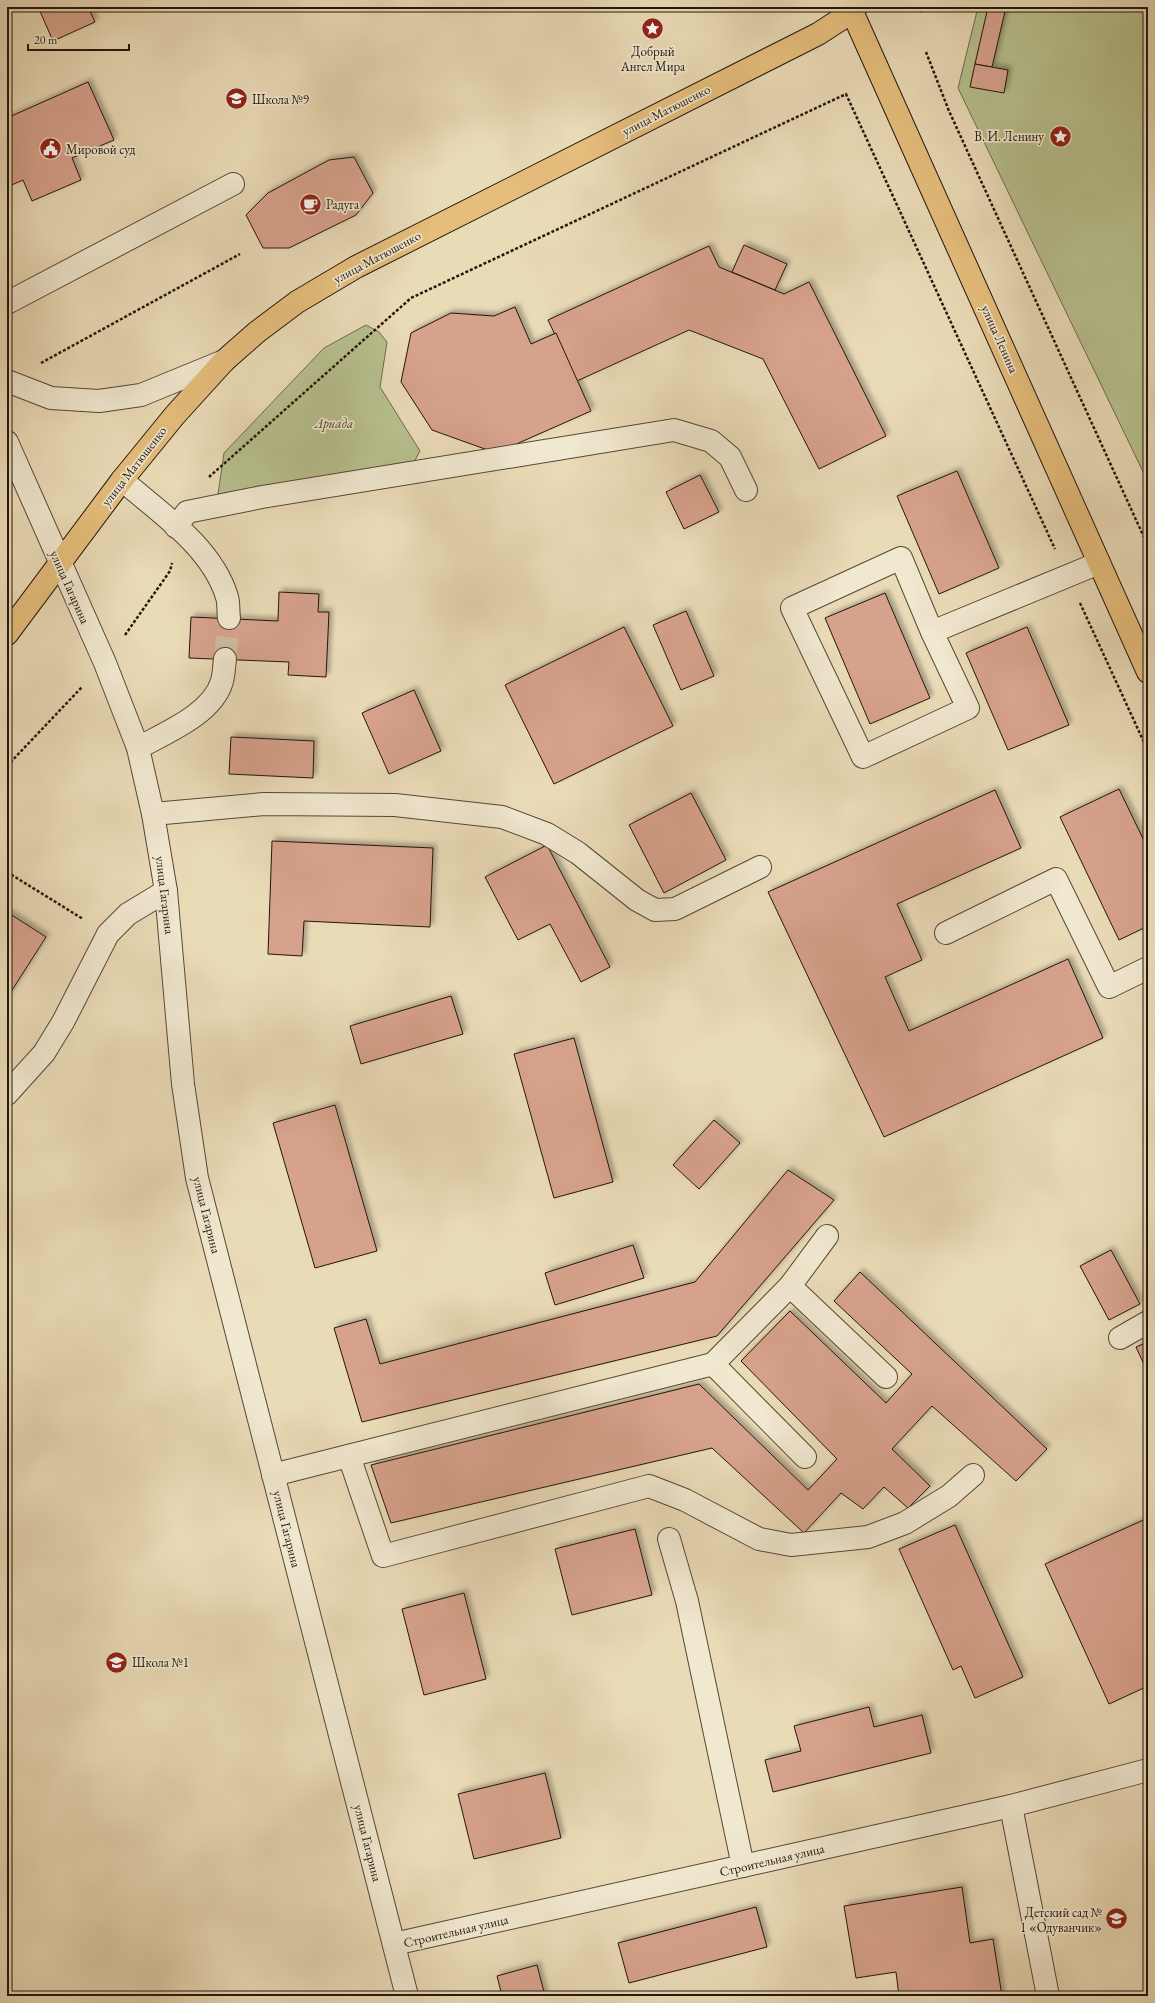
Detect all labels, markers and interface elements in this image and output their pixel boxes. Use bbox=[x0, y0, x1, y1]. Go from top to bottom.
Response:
place icon: Добрый Ангел Мира bbox=[640, 16, 666, 42]
scale bar bbox=[28, 26, 129, 52]
text: 20 m bbox=[34, 32, 58, 48]
place label: Добрый Ангел Мира bbox=[620, 43, 686, 75]
street label: улица Матюшенко bbox=[619, 80, 713, 140]
school or university icon: Школа №9 bbox=[224, 86, 250, 112]
place label: Школа №9 bbox=[252, 91, 310, 108]
place icon: В. И. Ленину bbox=[1047, 123, 1073, 149]
place label: В. И. Ленину bbox=[974, 128, 1044, 145]
public building icon: Мировой суд bbox=[37, 136, 63, 162]
place label: Мировой суд bbox=[66, 141, 136, 158]
cafe icon: Радуга bbox=[298, 191, 324, 217]
place label: Радуга bbox=[326, 196, 360, 213]
street label: улица Матюшенко bbox=[330, 227, 424, 287]
street label: улица Ленина bbox=[977, 302, 1023, 376]
park label: Ариада bbox=[314, 415, 353, 432]
street label: улица Матюшенко bbox=[98, 423, 170, 509]
street label: улица Гагарина bbox=[46, 548, 94, 627]
street label: улица Гагарина bbox=[152, 855, 178, 936]
street label: улица Гагарина bbox=[189, 1175, 225, 1256]
street label: улица Гагарина bbox=[269, 1489, 305, 1570]
school or university icon: Школа №1 bbox=[103, 1649, 129, 1675]
place label: Школа №1 bbox=[132, 1654, 189, 1671]
street label: улица Гагарина bbox=[350, 1803, 386, 1884]
street label: Строительная улица bbox=[718, 1839, 827, 1880]
place label: Детский сад № 1 «Одуванчик» bbox=[1020, 1904, 1102, 1936]
school or university icon: Детский сад № 1 «Одуванчик» bbox=[1104, 1906, 1130, 1932]
street label: Строительная улица bbox=[402, 1910, 511, 1951]

